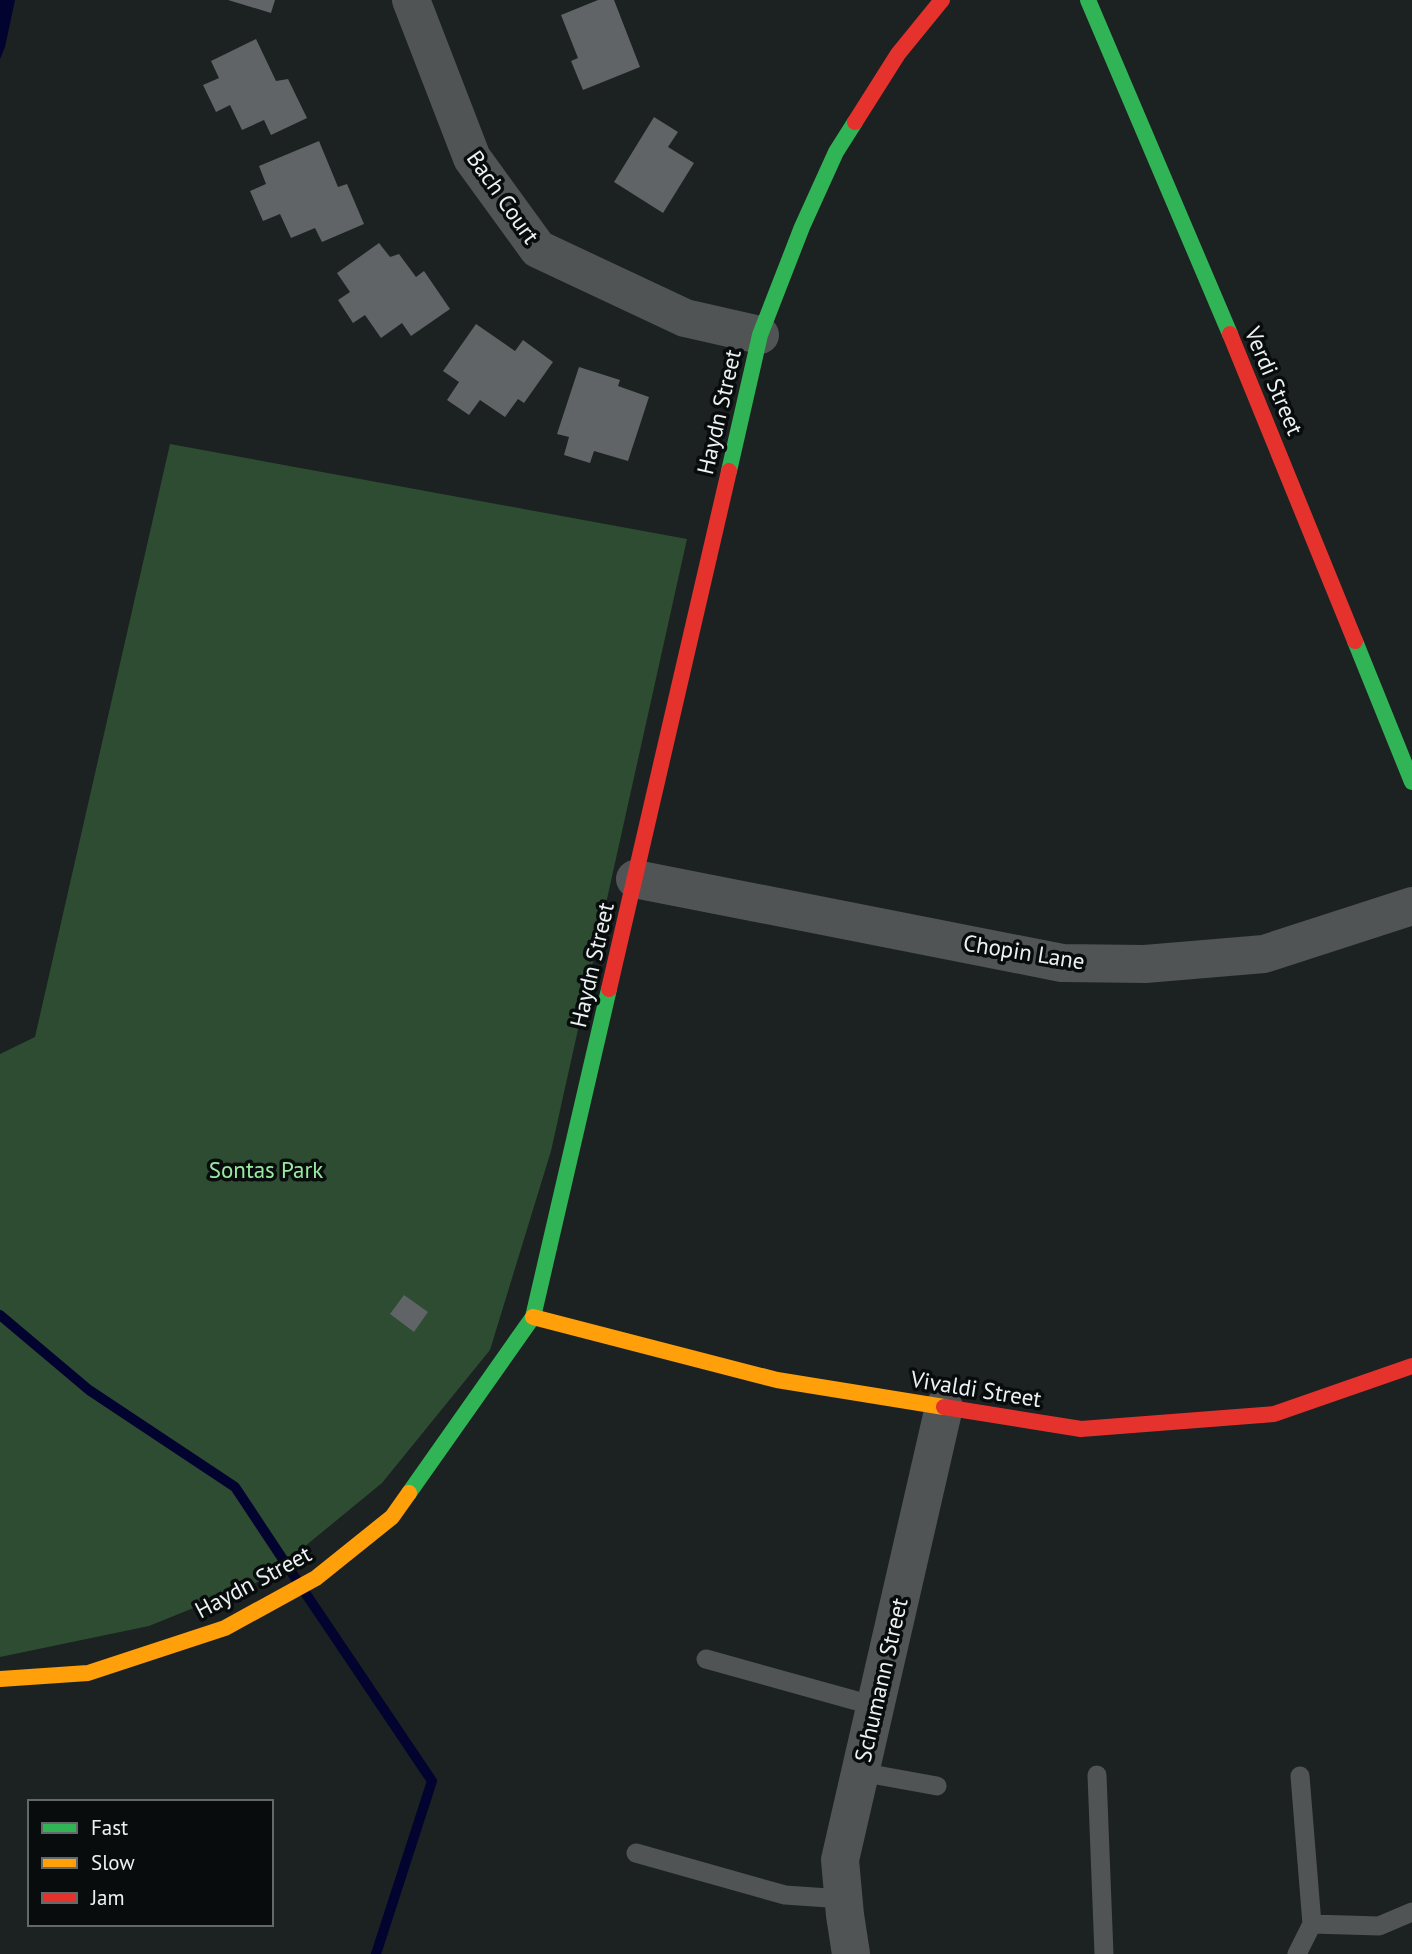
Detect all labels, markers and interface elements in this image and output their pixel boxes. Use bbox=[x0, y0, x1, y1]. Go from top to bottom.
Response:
street label: Bach Court bbox=[461, 144, 546, 249]
street label: Verdi Street bbox=[1238, 321, 1310, 439]
street label: Haydn Street bbox=[690, 346, 747, 477]
street label: Haydn Street bbox=[563, 899, 620, 1030]
street label: Chopin Lane bbox=[961, 928, 1087, 975]
park label: Sontas Park bbox=[209, 1155, 323, 1184]
street label: Vivaldi Street bbox=[908, 1364, 1044, 1413]
street label: Haydn Street bbox=[190, 1539, 316, 1624]
street label: Schumann Street bbox=[848, 1595, 914, 1765]
legend bbox=[28, 1800, 273, 1926]
text: Fast bbox=[91, 1814, 128, 1841]
text: Slow bbox=[91, 1849, 135, 1876]
text: Jam bbox=[90, 1884, 125, 1911]

